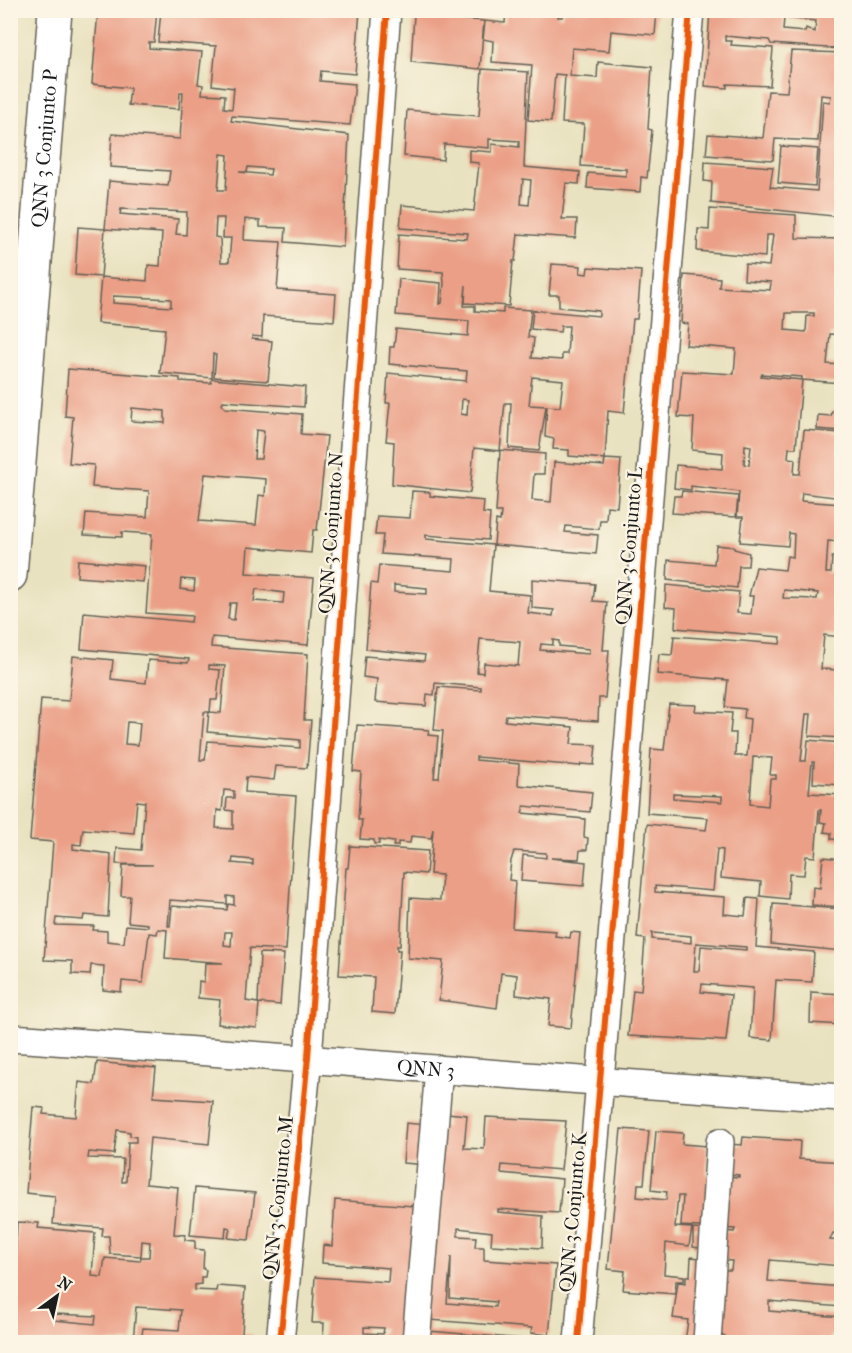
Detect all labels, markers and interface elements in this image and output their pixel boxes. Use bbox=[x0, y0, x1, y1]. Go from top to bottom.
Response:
street label: QNN 3 Conjunto P bbox=[26, 68, 62, 228]
street label: QNN 3 Conjunto N bbox=[314, 451, 348, 615]
street label: QNN 3 Conjunto L bbox=[611, 466, 647, 626]
street label: QNN 3 bbox=[396, 1055, 456, 1082]
street label: QNN 3 Conjunto M bbox=[258, 1115, 298, 1281]
street label: QNN 3 Conjunto K bbox=[555, 1129, 592, 1293]
north arrow bbox=[27, 1266, 87, 1326]
text: N bbox=[55, 1273, 76, 1296]

